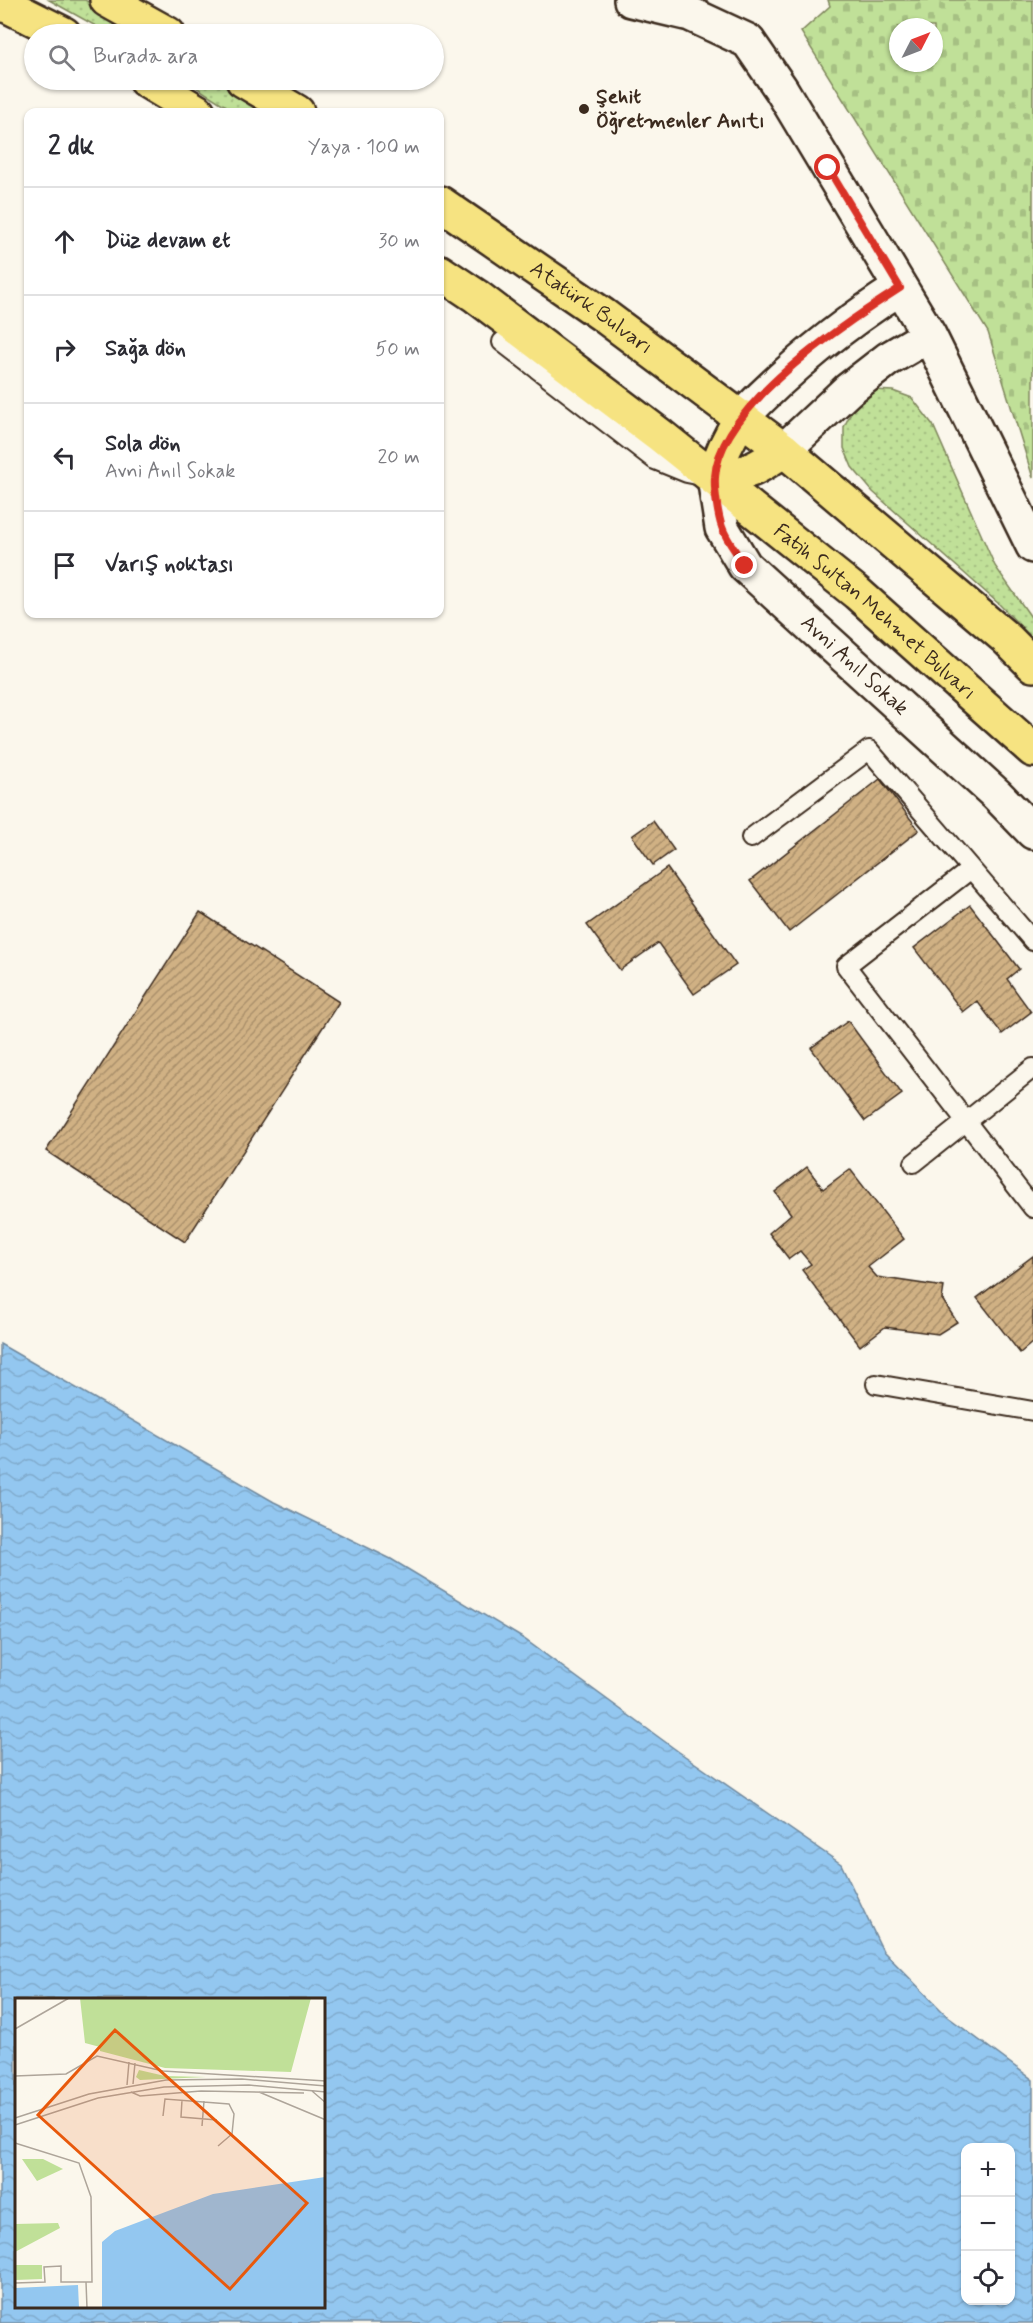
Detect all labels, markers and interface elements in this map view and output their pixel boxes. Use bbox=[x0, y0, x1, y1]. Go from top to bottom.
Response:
north arrow bbox=[889, 18, 943, 72]
search box bbox=[24, 24, 444, 90]
icon: search bbox=[45, 41, 78, 74]
text: Burada ara bbox=[93, 43, 198, 71]
place label: Şehit Öğretmenler Anıtı bbox=[596, 83, 765, 135]
marker: Şehit Öğretmenler Anıtı bbox=[577, 102, 591, 116]
text: 2 dk bbox=[48, 130, 94, 164]
text: Yaya · 100 m bbox=[308, 134, 420, 161]
route start bbox=[814, 154, 840, 180]
icon: ahead bbox=[48, 225, 81, 258]
text: Düz devam et bbox=[105, 227, 230, 255]
text: 30 m bbox=[378, 228, 420, 255]
street label: Atatürk Bulvarı bbox=[524, 255, 658, 361]
icon: right bbox=[48, 333, 81, 366]
text: Sağa dön bbox=[105, 335, 186, 363]
text: 50 m bbox=[375, 336, 420, 363]
text: Sola dön bbox=[105, 430, 181, 458]
icon: left bbox=[48, 441, 81, 474]
text: 20 m bbox=[377, 444, 420, 471]
text: Avni Anıl Sokak bbox=[105, 458, 235, 485]
street label: Fatih Sultan Mehmet Bulvarı bbox=[767, 517, 982, 706]
icon: arrive bbox=[48, 549, 81, 582]
text: Varış noktası bbox=[105, 551, 234, 579]
route end bbox=[731, 552, 757, 578]
street label: Avni Anıl Sokak bbox=[794, 609, 915, 722]
inset map bbox=[15, 1998, 326, 2308]
map controls bbox=[961, 2143, 1015, 2305]
button: + bbox=[961, 2143, 1015, 2197]
button: − bbox=[961, 2197, 1015, 2251]
button: locate bbox=[961, 2251, 1015, 2305]

